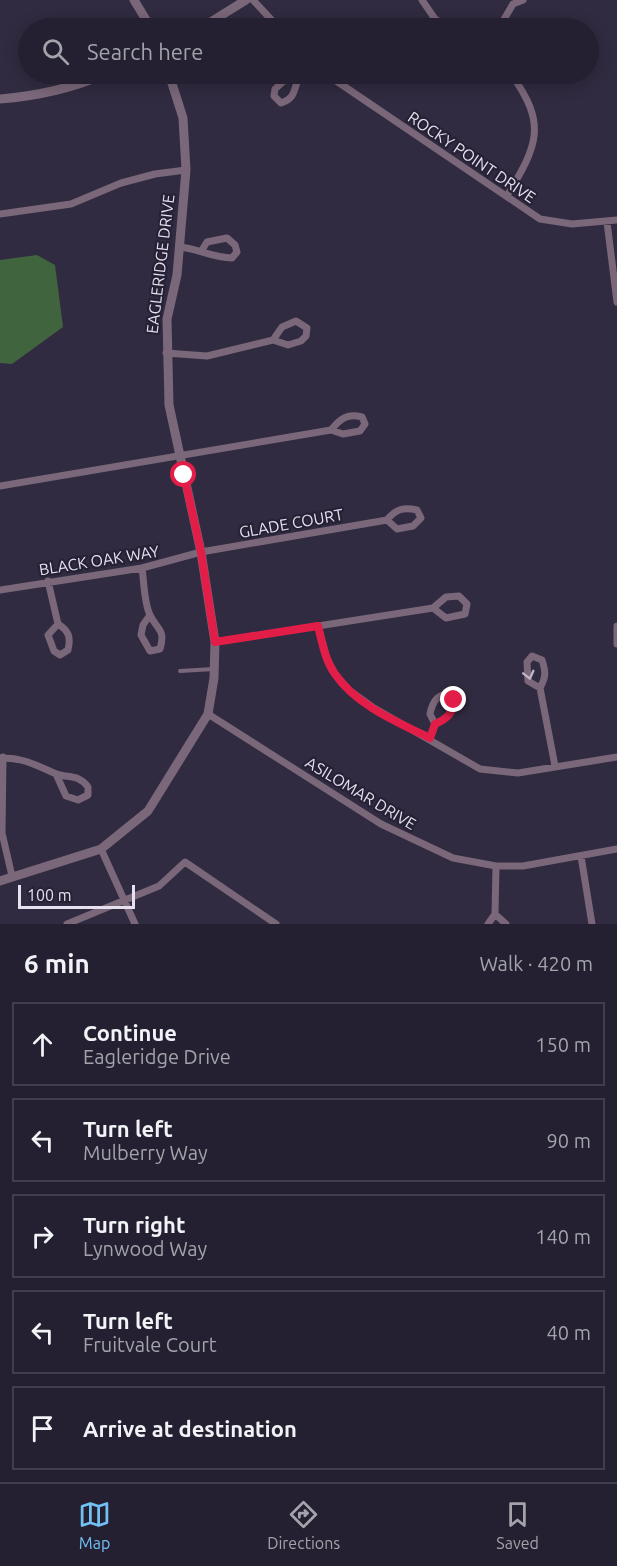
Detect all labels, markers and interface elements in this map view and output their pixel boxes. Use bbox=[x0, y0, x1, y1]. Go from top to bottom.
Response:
search box bbox=[18, 18, 599, 84]
icon: search bbox=[39, 35, 72, 68]
text: Search here bbox=[87, 39, 203, 64]
street label: ROCKY POINT DRIVE bbox=[405, 108, 539, 206]
street label: EAGLERIDGE DRIVE bbox=[143, 193, 177, 335]
route start bbox=[170, 461, 196, 487]
street label: GLADE COURT bbox=[238, 505, 345, 541]
street label: BLACK OAK WAY bbox=[38, 542, 161, 578]
one-way arrow bbox=[522, 670, 535, 680]
route end bbox=[440, 686, 466, 712]
street label: ASILOMAR DRIVE bbox=[303, 753, 420, 833]
scale bar bbox=[18, 882, 135, 910]
text: 100 m bbox=[27, 886, 72, 904]
text: 6 min bbox=[24, 949, 90, 978]
text: Walk · 420 m bbox=[480, 952, 593, 975]
text: Continue bbox=[83, 1020, 177, 1045]
icon: ahead bbox=[26, 1028, 59, 1061]
text: 150 m bbox=[535, 1033, 591, 1056]
text: Eagleridge Drive bbox=[83, 1045, 231, 1068]
text: Turn left bbox=[83, 1116, 173, 1141]
icon: left bbox=[26, 1124, 59, 1157]
text: 90 m bbox=[547, 1129, 591, 1152]
text: Mulberry Way bbox=[83, 1141, 208, 1164]
text: Turn right bbox=[83, 1212, 185, 1237]
icon: right bbox=[26, 1220, 59, 1253]
text: 140 m bbox=[535, 1225, 591, 1248]
text: Lynwood Way bbox=[83, 1237, 207, 1260]
text: Turn left bbox=[83, 1308, 173, 1333]
icon: left bbox=[26, 1316, 59, 1349]
text: 40 m bbox=[547, 1321, 591, 1344]
text: Fruitvale Court bbox=[83, 1333, 217, 1356]
icon: arrive bbox=[26, 1412, 59, 1445]
text: Arrive at destination bbox=[83, 1416, 297, 1441]
tab: Map bbox=[78, 1498, 111, 1552]
tab: Directions bbox=[267, 1498, 340, 1552]
tab: Saved bbox=[496, 1498, 539, 1552]

